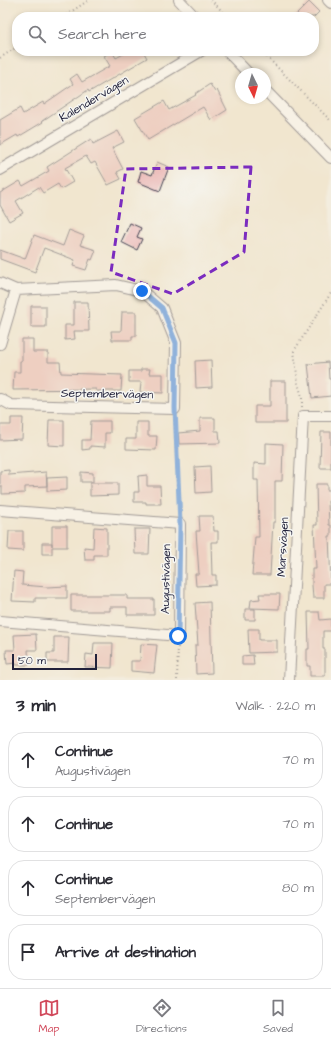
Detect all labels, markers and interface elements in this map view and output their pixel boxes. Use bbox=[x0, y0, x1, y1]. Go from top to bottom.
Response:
search box bbox=[12, 12, 319, 56]
icon: search bbox=[26, 23, 48, 45]
text: Search here bbox=[58, 24, 147, 45]
north arrow bbox=[235, 68, 271, 104]
street label: Kalendervägen bbox=[56, 72, 132, 127]
route end bbox=[133, 282, 151, 300]
street label: Septembervägen bbox=[61, 385, 153, 404]
street label: Marsvägen bbox=[273, 517, 294, 577]
street label: Augustivägen bbox=[157, 544, 176, 614]
route start bbox=[169, 627, 187, 645]
scale bar bbox=[12, 652, 97, 671]
text: 50 m bbox=[18, 653, 46, 668]
text: 3 min bbox=[16, 694, 56, 718]
text: Walk · 220 m bbox=[235, 697, 315, 715]
text: Continue bbox=[55, 741, 113, 762]
icon: ahead bbox=[17, 749, 39, 771]
text: 70 m bbox=[282, 751, 314, 769]
text: Augustivägen bbox=[55, 762, 131, 780]
icon: ahead bbox=[17, 813, 39, 835]
text: Continue bbox=[55, 814, 113, 835]
text: 70 m bbox=[282, 815, 314, 833]
text: Continue bbox=[55, 869, 113, 890]
icon: ahead bbox=[17, 877, 39, 899]
text: 80 m bbox=[282, 879, 314, 897]
text: Septembervägen bbox=[55, 890, 155, 908]
icon: arrive bbox=[17, 941, 39, 963]
text: Arrive at destination bbox=[55, 942, 196, 963]
tab: Map bbox=[38, 997, 60, 1036]
tab: Directions bbox=[136, 997, 187, 1036]
tab: Saved bbox=[263, 997, 293, 1036]

